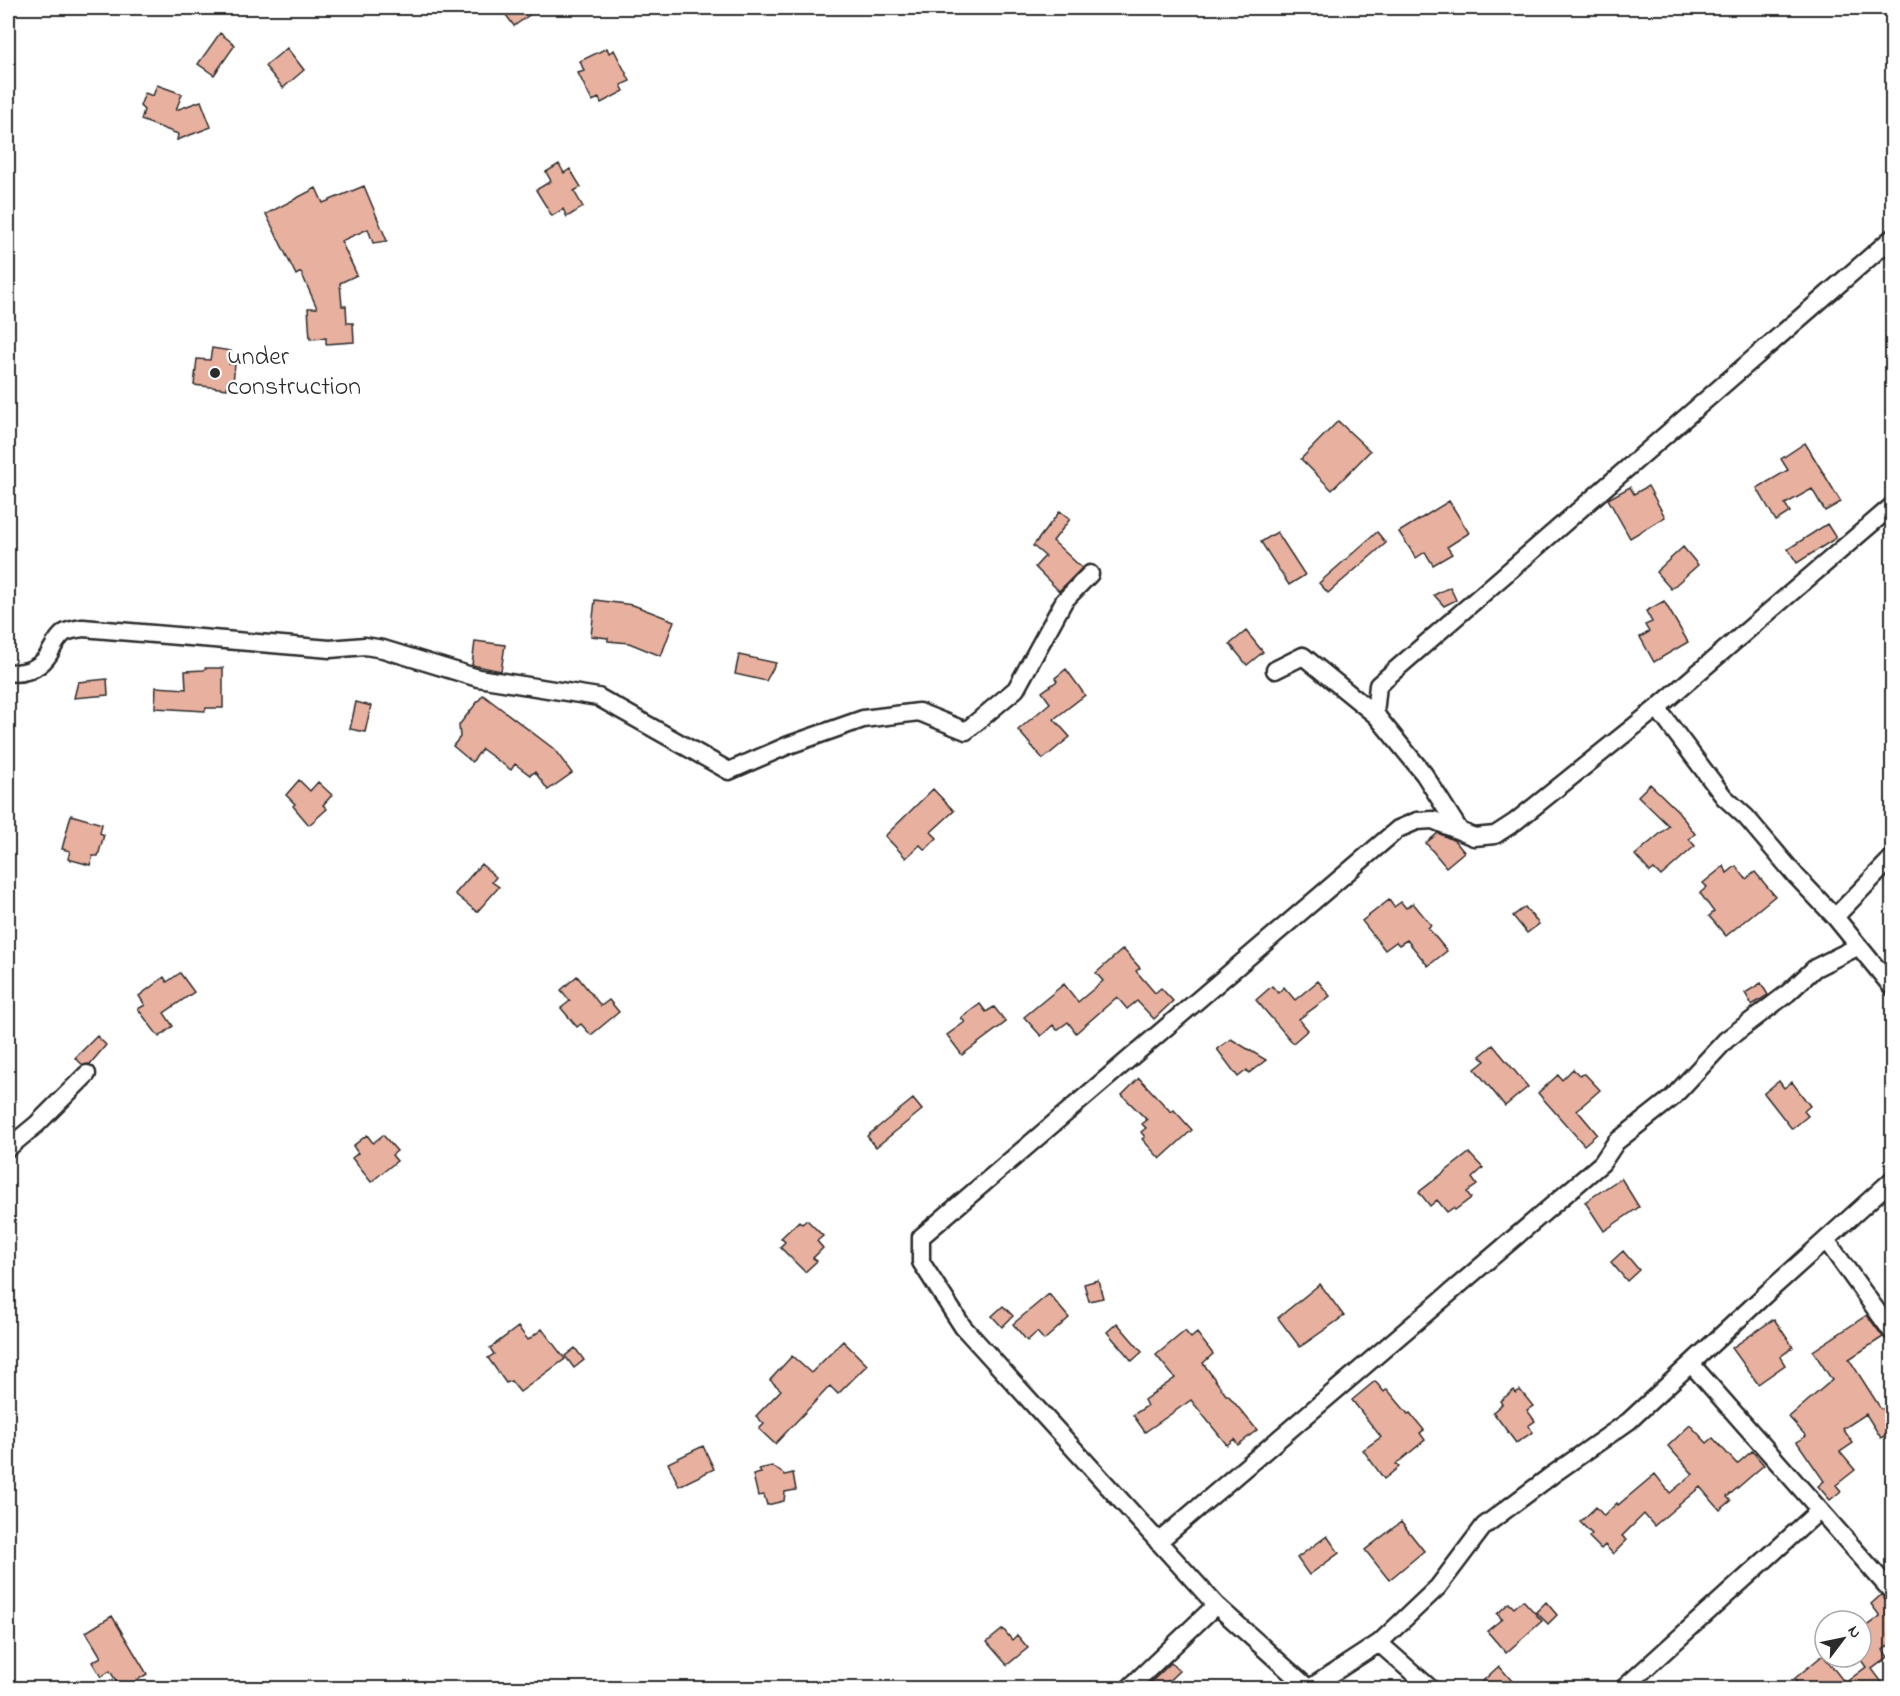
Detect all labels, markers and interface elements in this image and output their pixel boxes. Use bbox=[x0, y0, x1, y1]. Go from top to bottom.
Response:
place label: under construction bbox=[227, 339, 361, 407]
marker: under construction bbox=[208, 366, 222, 380]
north arrow bbox=[1813, 1609, 1873, 1669]
text: N bbox=[1841, 1621, 1867, 1643]

